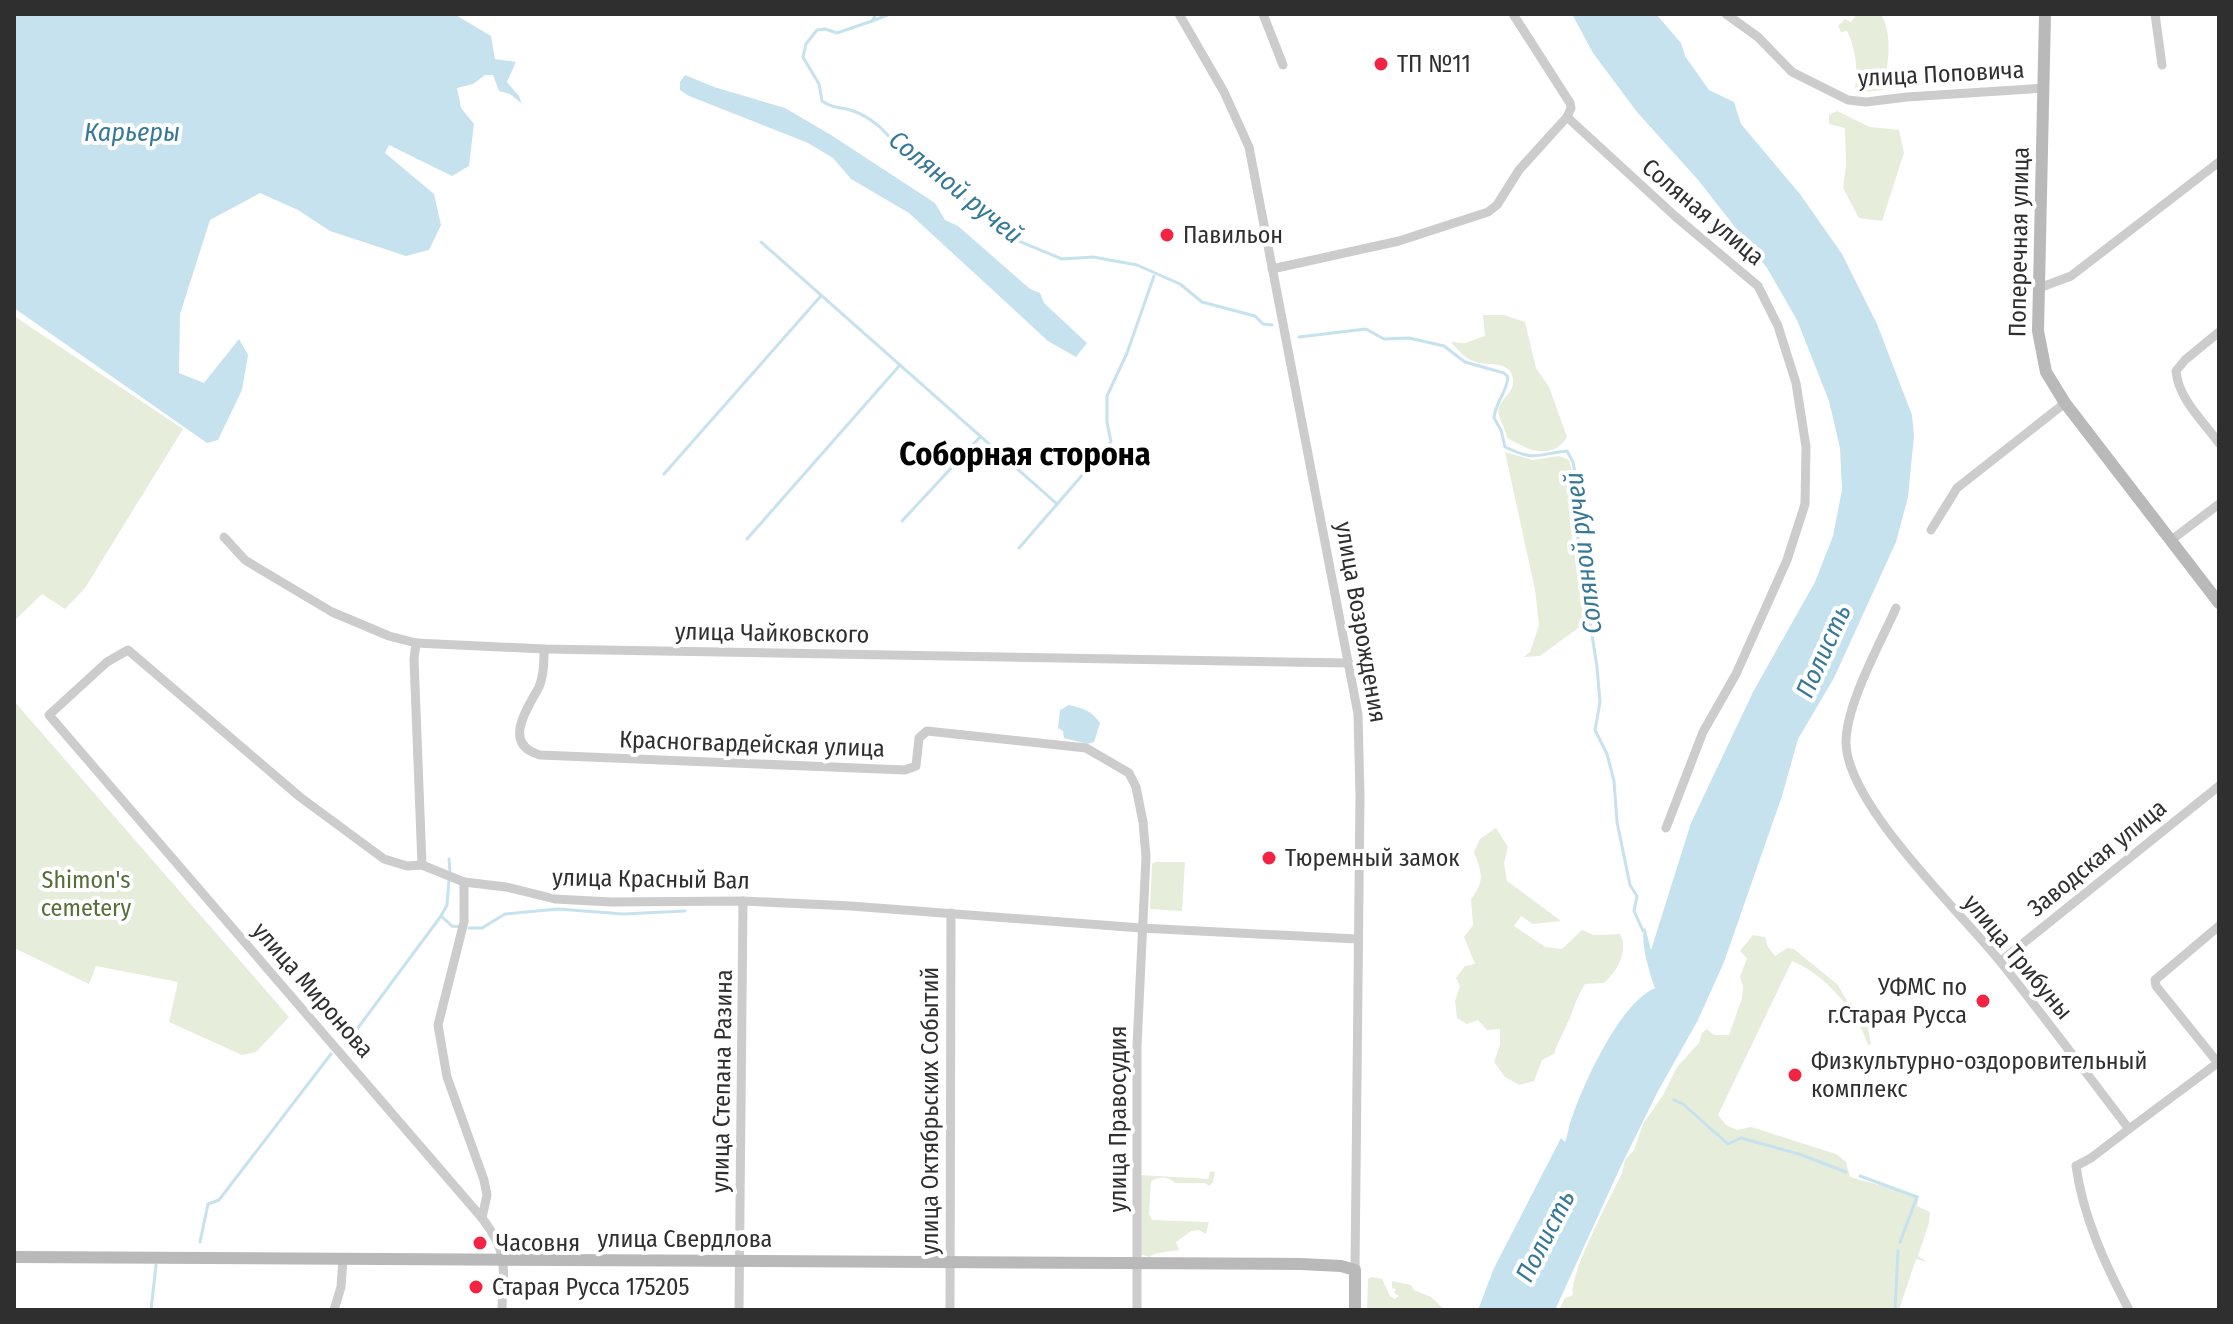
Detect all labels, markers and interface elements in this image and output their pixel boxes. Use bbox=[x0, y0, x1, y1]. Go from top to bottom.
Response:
place label: ТП №11 bbox=[1397, 50, 1471, 78]
marker: ТП №11 bbox=[1372, 55, 1390, 73]
street label: улица Поповича bbox=[1857, 56, 2025, 92]
water label: Карьеры bbox=[84, 117, 180, 148]
water label: Соляной ручей bbox=[883, 124, 1029, 251]
street label: Поперечная улица bbox=[2003, 147, 2035, 337]
street label: Соляная улица bbox=[1636, 153, 1770, 271]
place label: Павильон bbox=[1183, 221, 1283, 249]
marker: Павильон bbox=[1158, 226, 1176, 244]
district label: Соборная сторона bbox=[899, 435, 1151, 473]
water label: Соляной ручей bbox=[1558, 470, 1609, 636]
street label: улица Возрождения bbox=[1330, 519, 1392, 725]
water label: Полисть bbox=[1789, 600, 1858, 703]
street label: улица Чайковского bbox=[675, 617, 869, 649]
street label: Красногвардейская улица bbox=[619, 725, 885, 763]
street label: Заводская улица bbox=[2022, 794, 2172, 922]
place label: Тюремный замок bbox=[1285, 844, 1460, 872]
marker: Тюремный замок bbox=[1260, 849, 1278, 867]
street label: улица Красный Вал bbox=[552, 863, 750, 895]
park label: Shimon's cemetery bbox=[41, 866, 131, 922]
street label: улица Трибуны bbox=[1958, 889, 2078, 1025]
street label: улица Миронова bbox=[247, 917, 379, 1063]
street label: улица Октябрьских Событий bbox=[916, 967, 944, 1255]
street label: улица Степана Разина bbox=[706, 969, 738, 1193]
place label: УФМС по г.Старая Русса bbox=[1827, 973, 1967, 1029]
marker: УФМС по г.Старая Русса bbox=[1974, 992, 1992, 1010]
street label: улица Правосудия bbox=[1104, 1026, 1132, 1212]
place label: Физкультурно-оздоровительный комплекс bbox=[1811, 1047, 2147, 1103]
marker: Физкультурно-оздоровительный комплекс bbox=[1786, 1066, 1804, 1084]
water label: Полисть bbox=[1509, 1185, 1582, 1287]
street label: улица Свердлова bbox=[598, 1225, 772, 1253]
place label: Часовня bbox=[496, 1229, 580, 1257]
marker: Часовня bbox=[471, 1234, 489, 1252]
place label: Старая Русса 175205 bbox=[492, 1273, 689, 1301]
marker: Старая Русса 175205 bbox=[467, 1278, 485, 1296]

